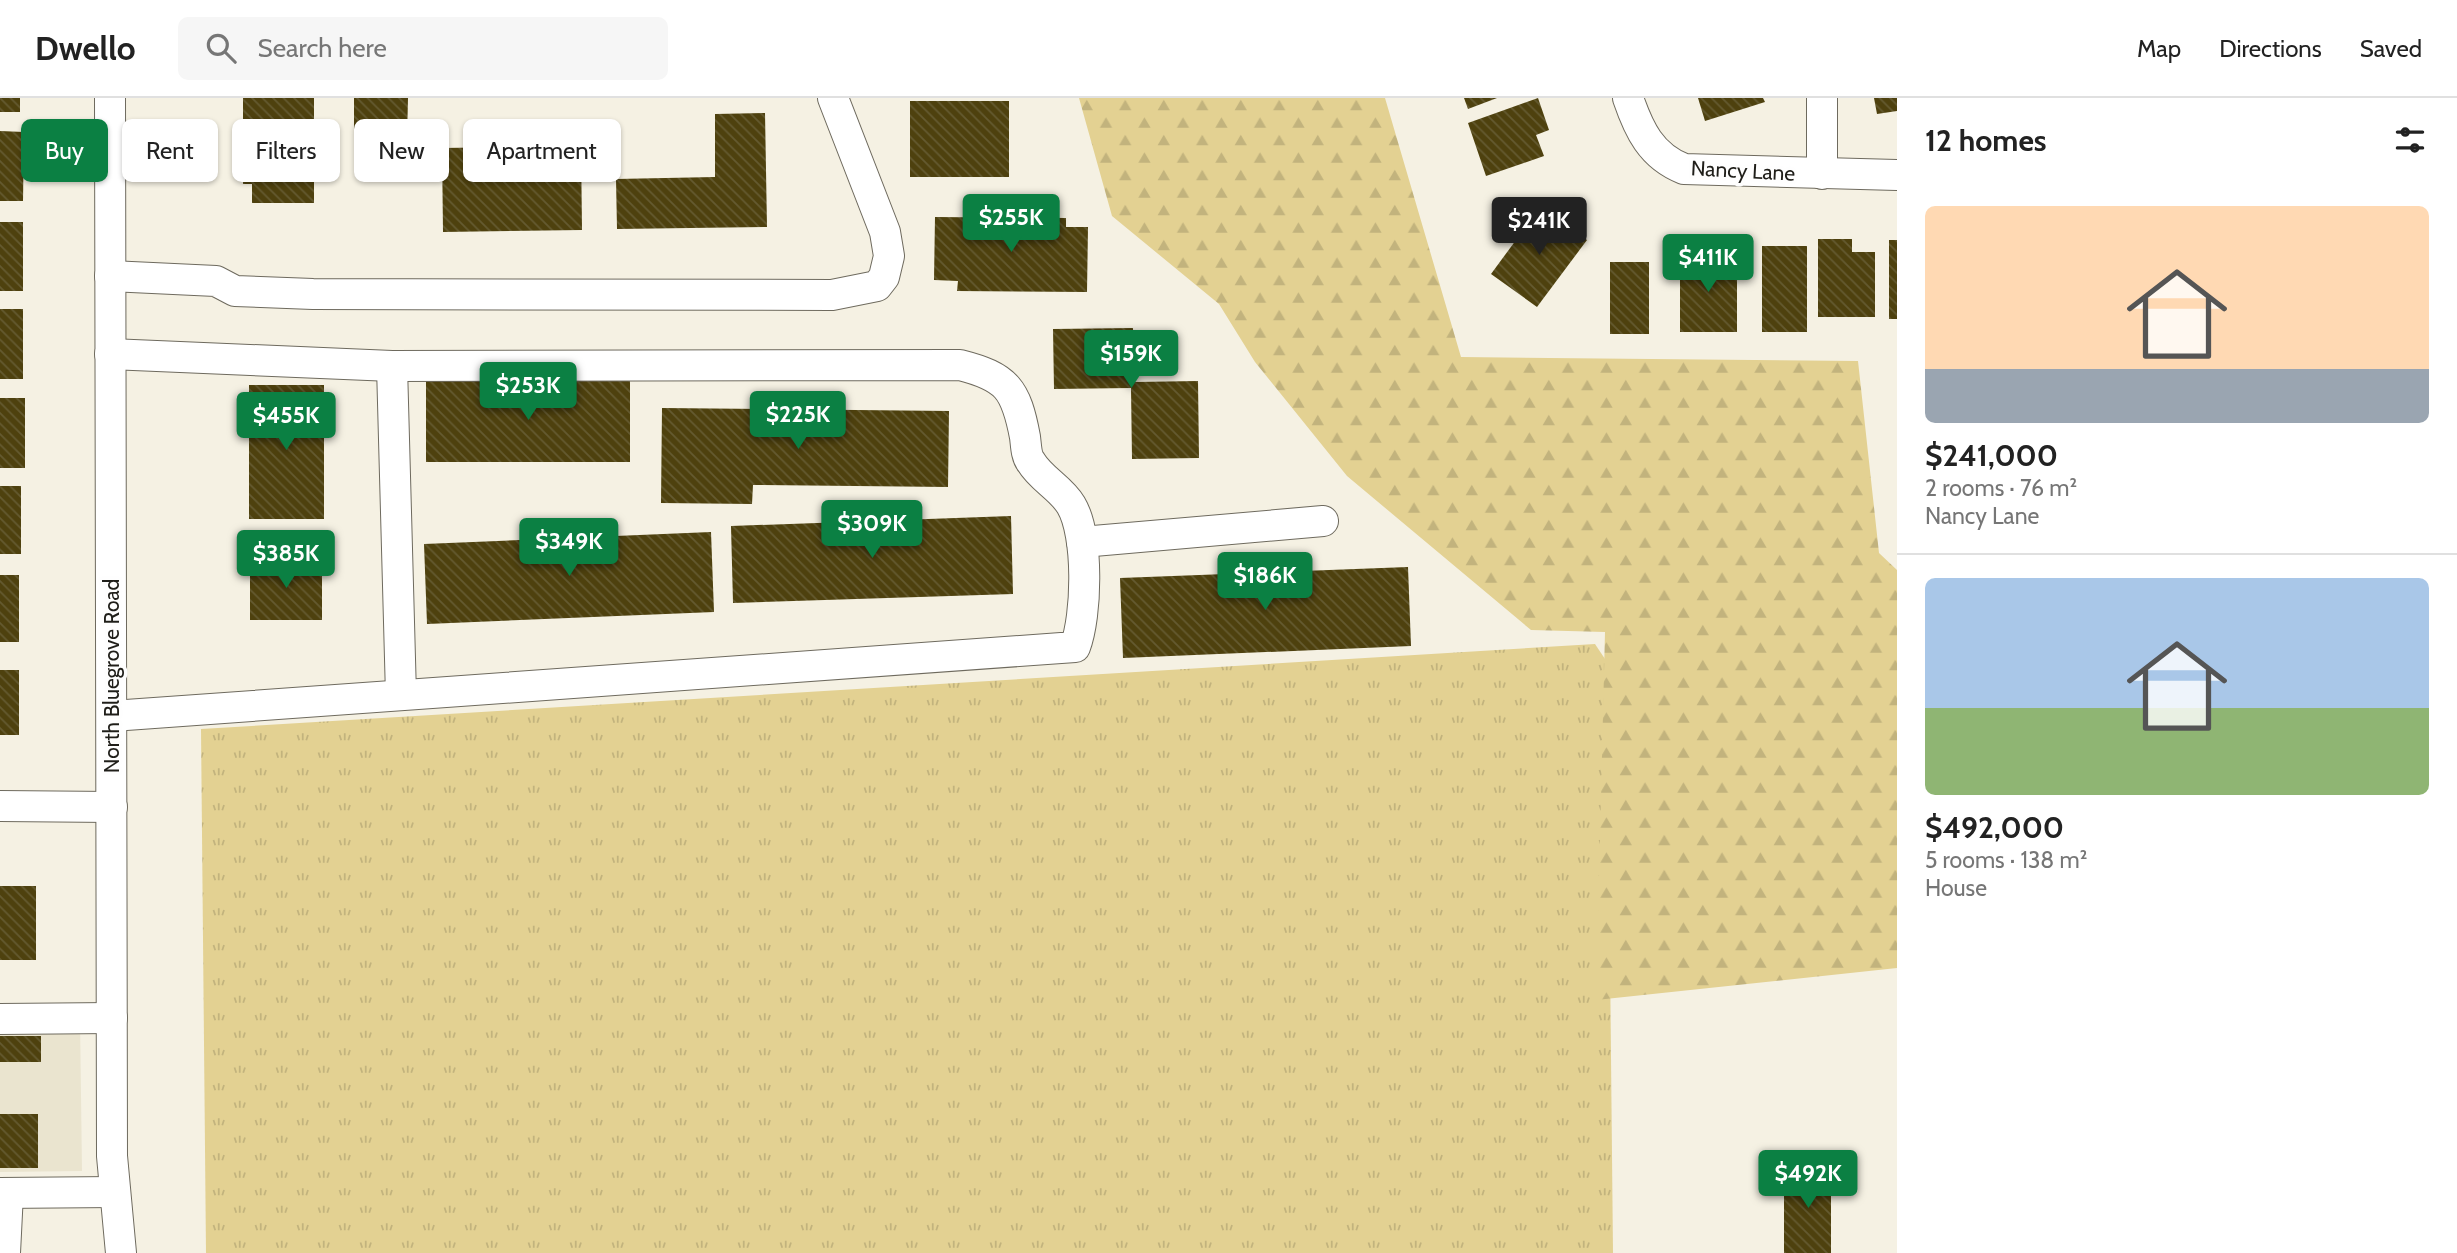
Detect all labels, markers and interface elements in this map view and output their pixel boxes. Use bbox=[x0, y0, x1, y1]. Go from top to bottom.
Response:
search box bbox=[178, 17, 668, 80]
text: Dwello bbox=[35, 28, 136, 68]
icon: search bbox=[202, 29, 240, 67]
text: Search here bbox=[258, 32, 387, 64]
text: Map bbox=[2137, 34, 2181, 63]
text: Directions bbox=[2219, 34, 2322, 63]
text: Saved bbox=[2360, 34, 2422, 63]
chip: Buy bbox=[21, 119, 108, 182]
chip: Rent bbox=[122, 119, 218, 182]
chip: Filters bbox=[232, 119, 340, 182]
chip: New bbox=[354, 119, 449, 182]
chip: Apartment bbox=[463, 119, 621, 182]
icon: filters bbox=[2391, 121, 2429, 159]
text: 12 homes bbox=[1925, 122, 2047, 159]
street label: Nancy Lane bbox=[1690, 155, 1796, 186]
pin: $255K bbox=[962, 194, 1060, 254]
pin: $241K bbox=[1490, 198, 1588, 257]
text: $255K bbox=[979, 203, 1043, 231]
text: $241K bbox=[1508, 206, 1570, 234]
pin: $411K bbox=[1659, 234, 1757, 294]
text: $411K bbox=[1679, 243, 1737, 271]
icon: home bbox=[2114, 251, 2240, 377]
pin: $159K bbox=[1082, 330, 1180, 390]
text: $159K bbox=[1100, 339, 1162, 367]
pin: $253K bbox=[479, 362, 577, 422]
text: $253K bbox=[496, 371, 560, 399]
pin: $455K bbox=[237, 392, 335, 452]
pin: $225K bbox=[749, 392, 847, 451]
text: $225K bbox=[766, 400, 830, 428]
text: $455K bbox=[253, 401, 319, 429]
text: $241,000 bbox=[1925, 437, 2058, 474]
text: 2 rooms · 76 m² bbox=[1925, 474, 2077, 502]
pin: $309K bbox=[823, 500, 921, 560]
text: Nancy Lane bbox=[1925, 502, 2039, 530]
text: $309K bbox=[837, 509, 907, 537]
pin: $349K bbox=[520, 518, 618, 578]
text: $349K bbox=[535, 527, 603, 555]
pin: $385K bbox=[237, 531, 335, 590]
text: $385K bbox=[253, 539, 319, 567]
pin: $186K bbox=[1216, 552, 1314, 612]
text: $186K bbox=[1233, 561, 1297, 589]
street label: North Bluegrove Road bbox=[99, 579, 124, 773]
icon: home bbox=[2114, 623, 2240, 749]
text: $492,000 bbox=[1925, 809, 2064, 846]
text: 5 rooms · 138 m² bbox=[1925, 846, 2087, 874]
text: House bbox=[1925, 874, 1987, 902]
pin: $492K bbox=[1759, 1150, 1857, 1210]
text: $492K bbox=[1774, 1159, 1842, 1187]

